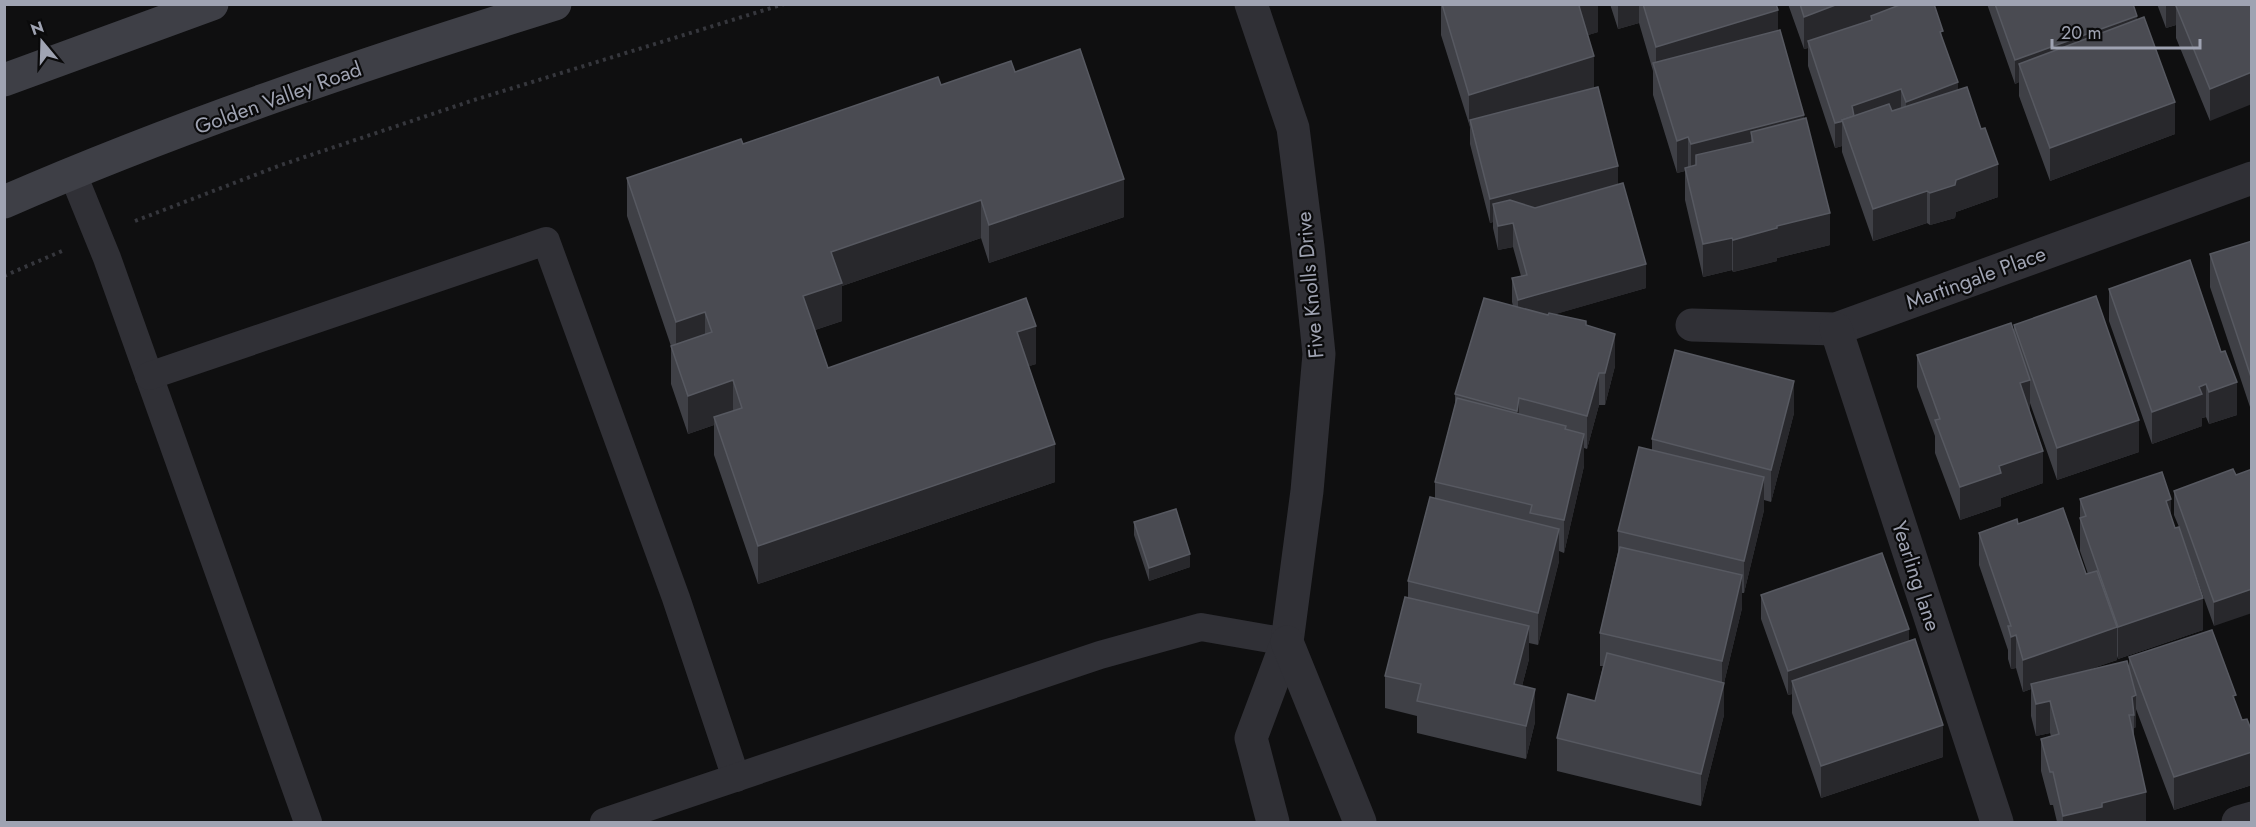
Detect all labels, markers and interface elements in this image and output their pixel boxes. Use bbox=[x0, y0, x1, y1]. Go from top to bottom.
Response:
north arrow bbox=[12, 12, 72, 72]
scale bar bbox=[2052, 12, 2200, 50]
text: N bbox=[28, 15, 47, 41]
text: 20 m bbox=[2061, 20, 2101, 46]
street label: Golden Valley Road bbox=[190, 54, 366, 142]
street label: Five Knolls Drive bbox=[1289, 210, 1331, 360]
street label: Martingale Place bbox=[1902, 239, 2050, 317]
street label: Yearling lane bbox=[1884, 517, 1948, 635]

